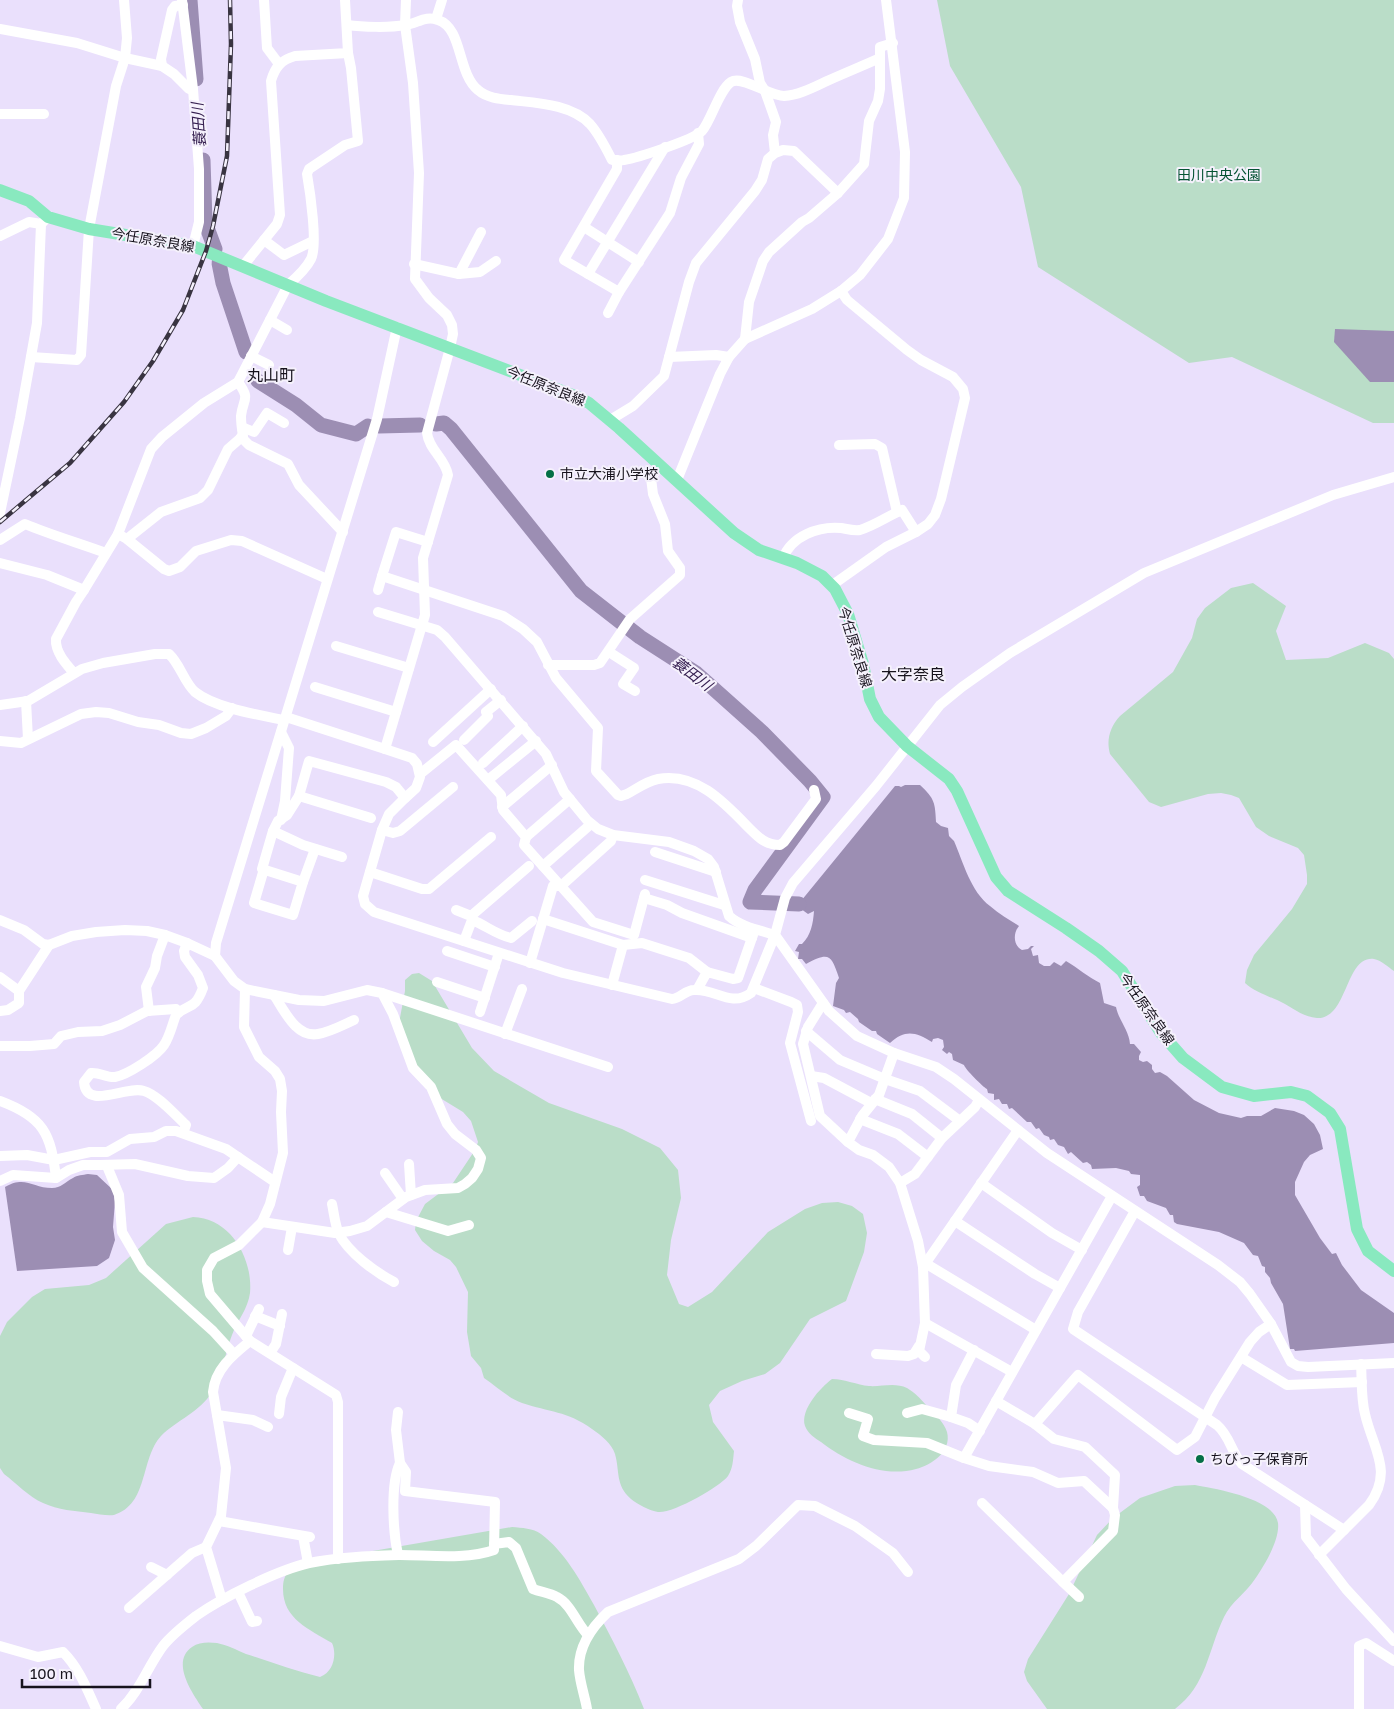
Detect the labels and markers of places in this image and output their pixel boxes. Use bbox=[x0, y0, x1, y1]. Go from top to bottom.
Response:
place label: 市立大浦小学校 bbox=[560, 465, 658, 482]
marker: 市立大浦小学校 bbox=[544, 468, 556, 480]
place label: ちびっ子保育所 bbox=[1210, 1450, 1308, 1467]
marker: ちびっ子保育所 bbox=[1194, 1453, 1206, 1465]

